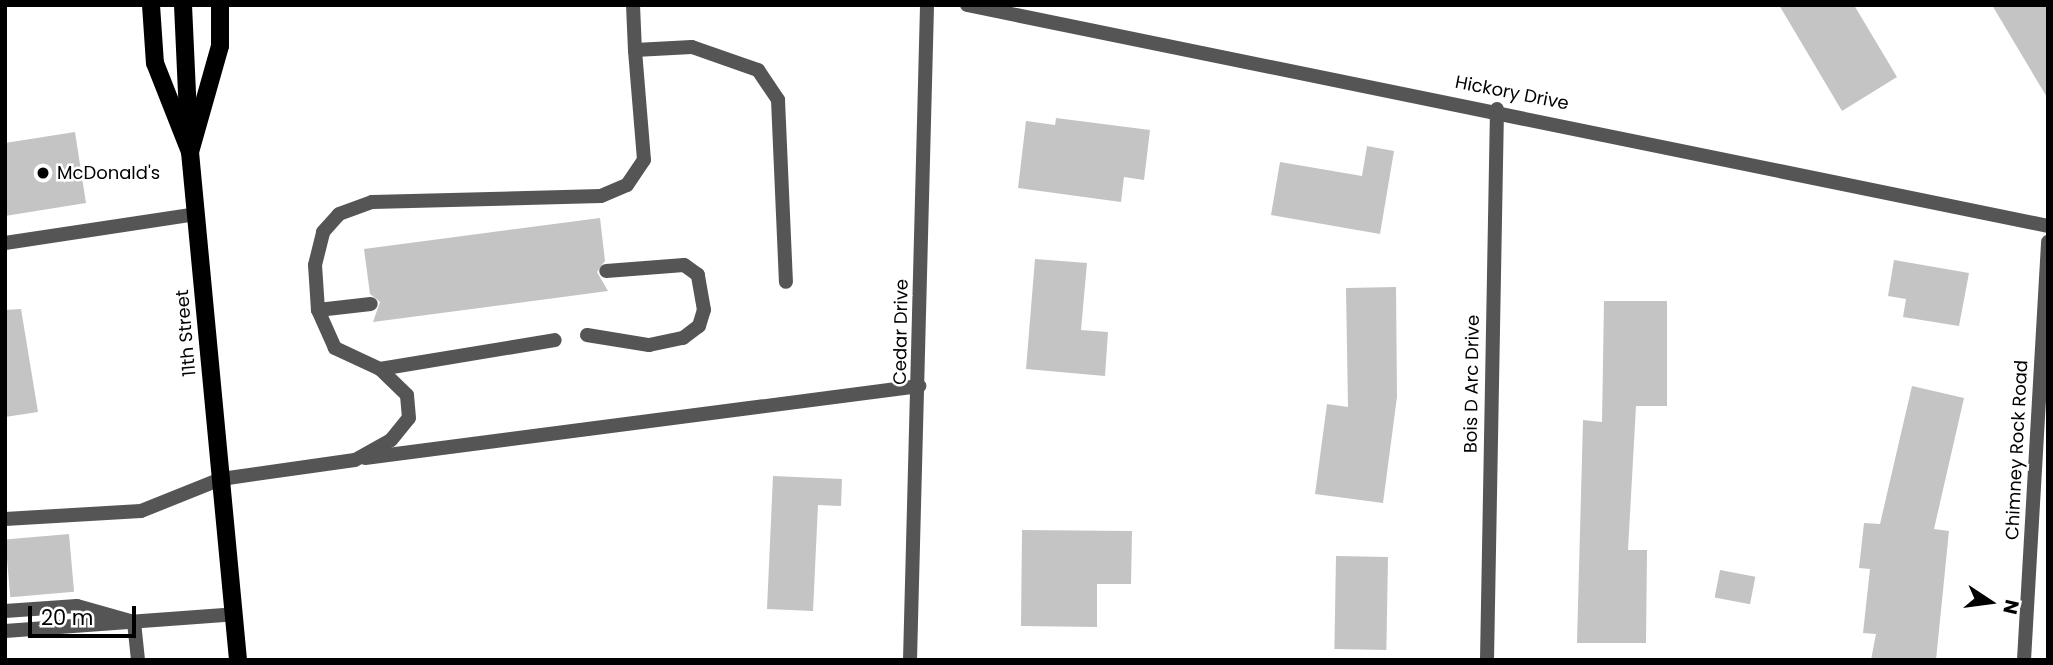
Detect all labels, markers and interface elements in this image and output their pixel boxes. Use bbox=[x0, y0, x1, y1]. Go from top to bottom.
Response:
street label: Hickory Drive bbox=[1453, 71, 1571, 115]
place label: McDonald's bbox=[57, 162, 160, 184]
marker: McDonald's bbox=[35, 165, 51, 181]
street label: Cedar Drive bbox=[889, 279, 913, 385]
street label: 11th Street bbox=[171, 289, 201, 377]
street label: Bois D Arc Drive bbox=[1460, 315, 1484, 453]
street label: Chimney Rock Road bbox=[2001, 359, 2033, 541]
north arrow bbox=[1955, 567, 2025, 637]
scale bar bbox=[32, 592, 140, 636]
text: N bbox=[1996, 597, 2026, 617]
text: 20 m bbox=[41, 603, 94, 632]

